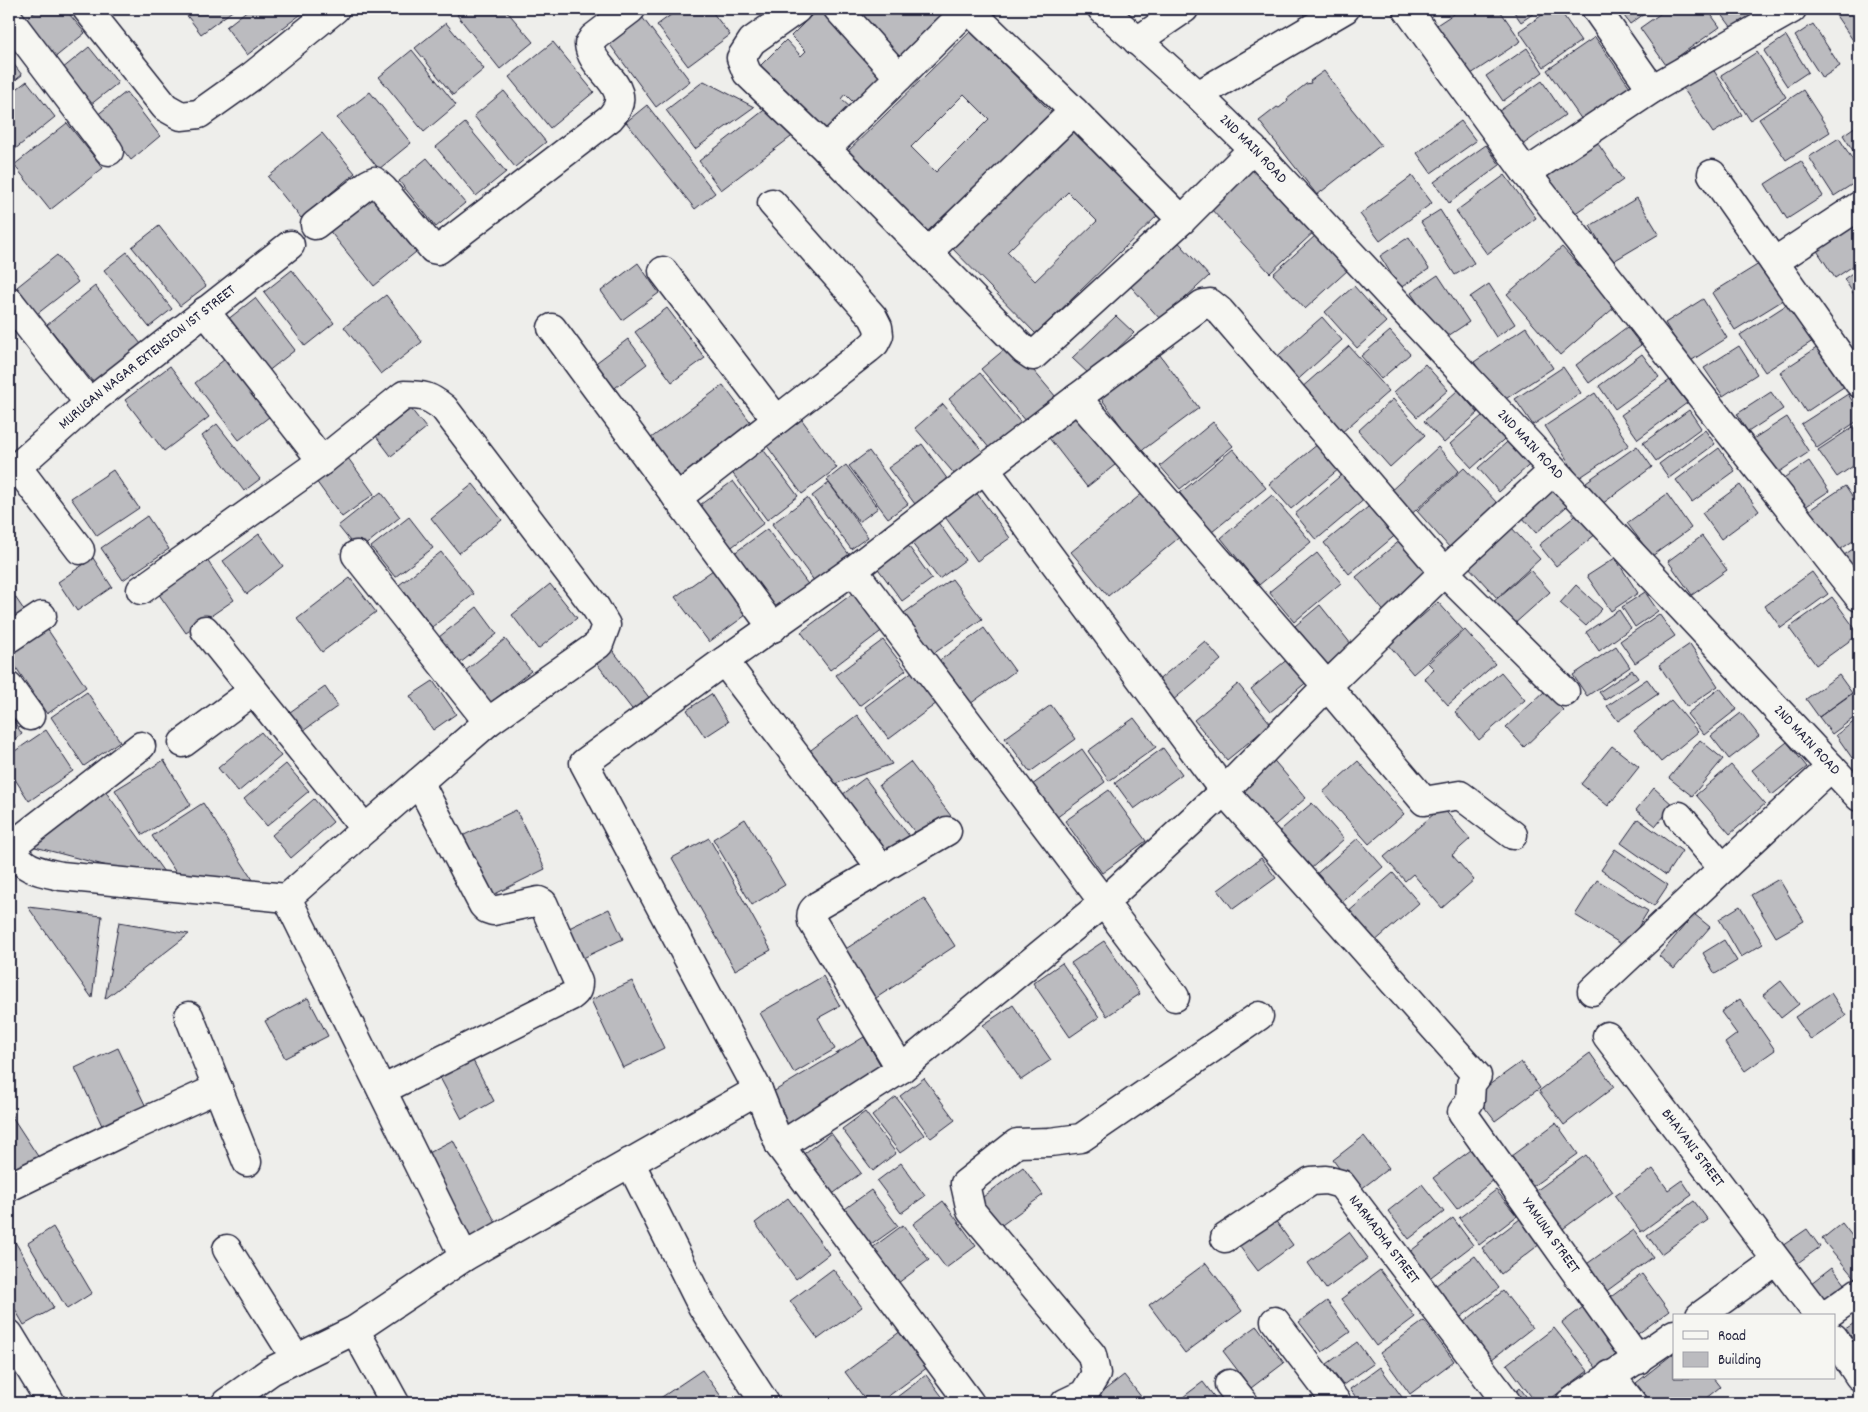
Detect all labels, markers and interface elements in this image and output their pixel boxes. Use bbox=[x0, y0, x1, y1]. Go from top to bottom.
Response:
street label: 2ND MAIN ROAD bbox=[1213, 110, 1292, 189]
street label: MURUGAN NAGAR EXTENSION 1ST STREET bbox=[54, 280, 241, 436]
street label: 2ND MAIN ROAD bbox=[1491, 405, 1568, 485]
street label: 2ND MAIN ROAD bbox=[1768, 700, 1845, 781]
street label: BHAVANI STREET bbox=[1655, 1104, 1729, 1192]
street label: NARMADHA STREET bbox=[1342, 1191, 1424, 1289]
street label: YAMUNA STREET bbox=[1516, 1194, 1585, 1279]
legend bbox=[1673, 1314, 1836, 1380]
text: Road bbox=[1718, 1326, 1746, 1348]
text: Building bbox=[1718, 1350, 1761, 1372]

